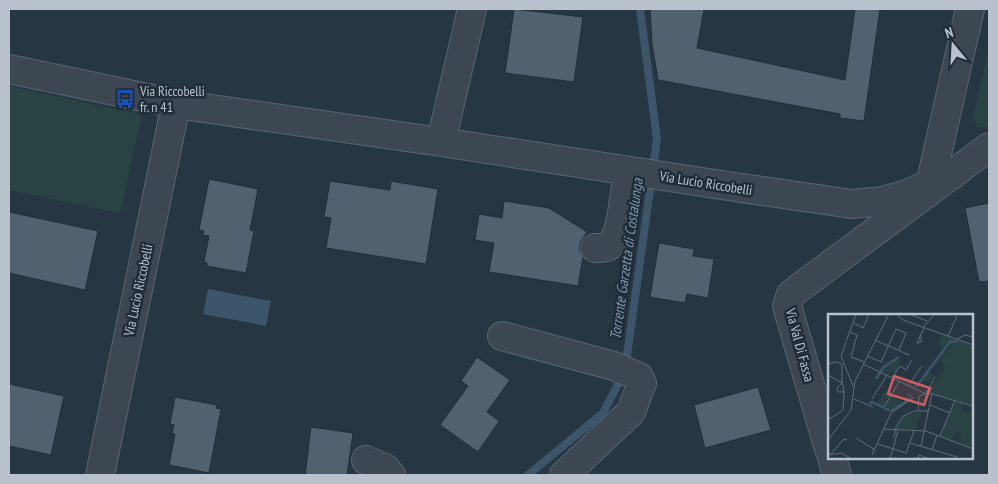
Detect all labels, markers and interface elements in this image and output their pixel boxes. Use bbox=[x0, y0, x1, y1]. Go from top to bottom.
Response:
north arrow bbox=[928, 20, 978, 70]
text: N bbox=[943, 23, 955, 42]
place label: Via Riccobelli fr. n 41 bbox=[139, 82, 205, 116]
bus stop icon: Via Riccobelli fr. n 41 bbox=[114, 88, 136, 110]
street label: Via Lucio Riccobelli bbox=[657, 167, 754, 199]
water label: Torrente Garzetta di Costalunga bbox=[605, 176, 647, 341]
street label: Via Lucio Riccobelli bbox=[119, 242, 157, 339]
street label: Via Val Di Fassa bbox=[781, 305, 818, 384]
inset map bbox=[828, 314, 973, 459]

